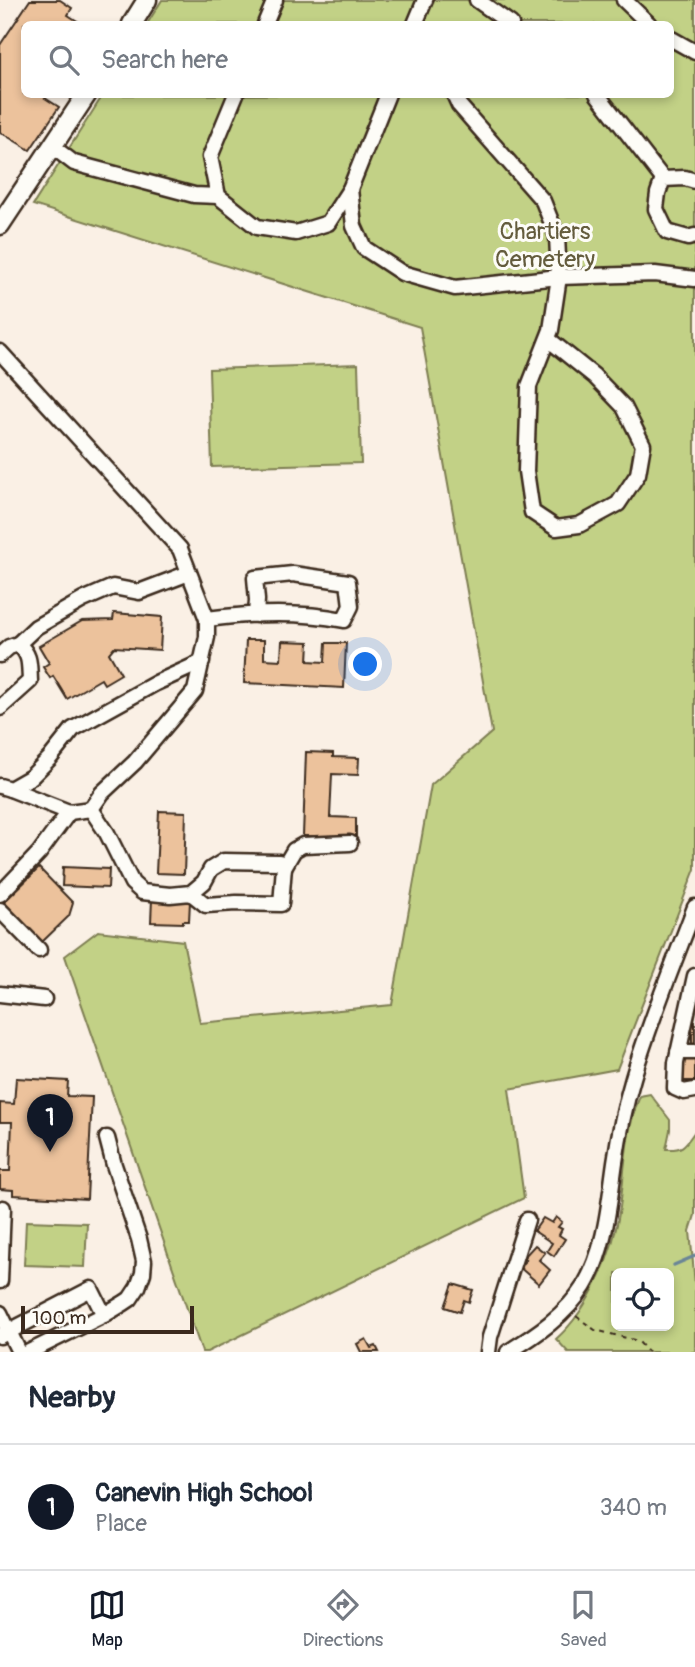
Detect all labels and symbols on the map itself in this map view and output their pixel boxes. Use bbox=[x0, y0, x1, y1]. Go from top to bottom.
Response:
park label: Chartiers Cemetery bbox=[495, 217, 595, 274]
your location bbox=[348, 647, 382, 681]
pin: 1 bbox=[27, 1094, 73, 1152]
scale bar bbox=[21, 1303, 194, 1335]

